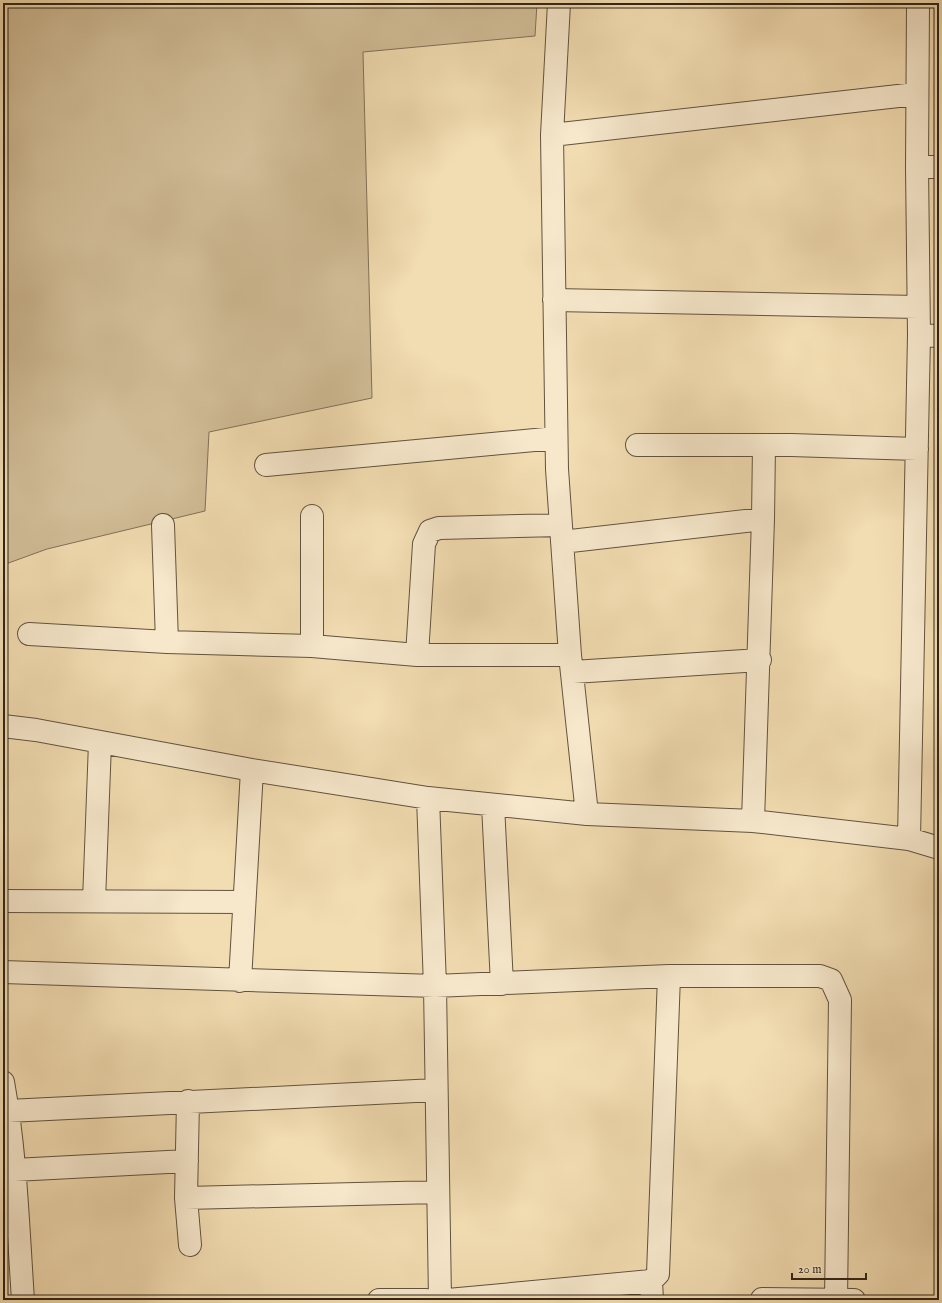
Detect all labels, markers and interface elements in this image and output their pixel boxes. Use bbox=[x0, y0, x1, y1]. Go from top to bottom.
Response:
scale bar bbox=[792, 1255, 866, 1281]
text: 20 m bbox=[798, 1262, 821, 1277]

